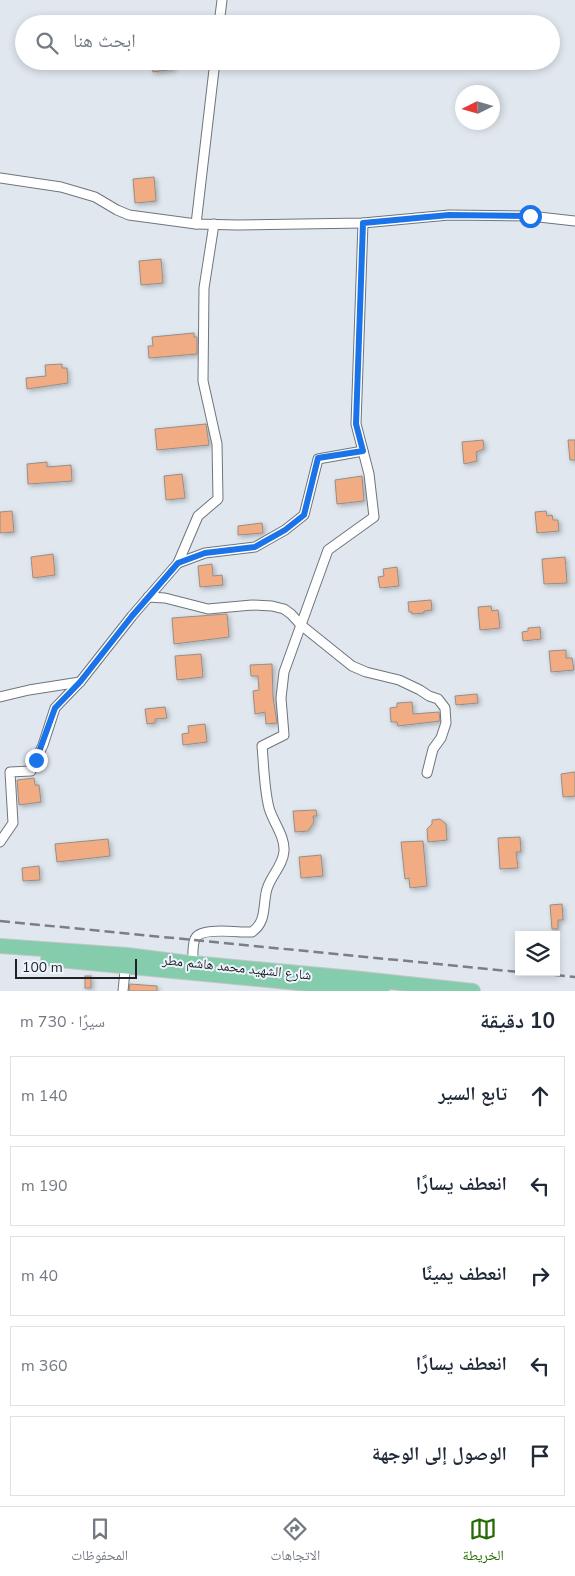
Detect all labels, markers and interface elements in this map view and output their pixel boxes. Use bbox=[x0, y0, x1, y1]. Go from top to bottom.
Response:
search box bbox=[15, 15, 560, 70]
text: ابحث هنا bbox=[73, 28, 136, 54]
icon: search bbox=[33, 29, 61, 57]
north arrow bbox=[455, 85, 500, 130]
route start bbox=[519, 205, 542, 228]
route end bbox=[25, 749, 48, 772]
map controls bbox=[515, 931, 560, 976]
button: layers bbox=[515, 931, 560, 976]
street label: شارع الشهيد محمد هاشم مطر bbox=[160, 950, 312, 985]
scale bar bbox=[15, 956, 138, 979]
text: 100 m bbox=[22, 958, 63, 977]
text: 10 دقيقة bbox=[480, 1007, 555, 1035]
text: سيرًا · 730 m bbox=[20, 1011, 105, 1033]
text: تابع السير bbox=[438, 1081, 507, 1107]
icon: ahead bbox=[526, 1082, 554, 1110]
text: 140 m bbox=[21, 1085, 68, 1107]
text: انعطف يسارًا bbox=[416, 1171, 507, 1197]
icon: left bbox=[526, 1172, 554, 1200]
text: 190 m bbox=[21, 1175, 68, 1197]
text: انعطف يمينًا bbox=[421, 1261, 507, 1287]
icon: right bbox=[526, 1262, 554, 1290]
text: 40 m bbox=[21, 1265, 58, 1287]
text: انعطف يسارًا bbox=[416, 1351, 507, 1377]
icon: left bbox=[526, 1352, 554, 1380]
text: 360 m bbox=[21, 1355, 68, 1377]
text: الوصول إلى الوجهة bbox=[372, 1441, 507, 1467]
icon: arrive bbox=[526, 1442, 554, 1470]
tab: المحفوظات bbox=[71, 1515, 128, 1569]
tab: الاتجاهات bbox=[271, 1515, 320, 1569]
tab: الخريطة bbox=[463, 1515, 504, 1569]

